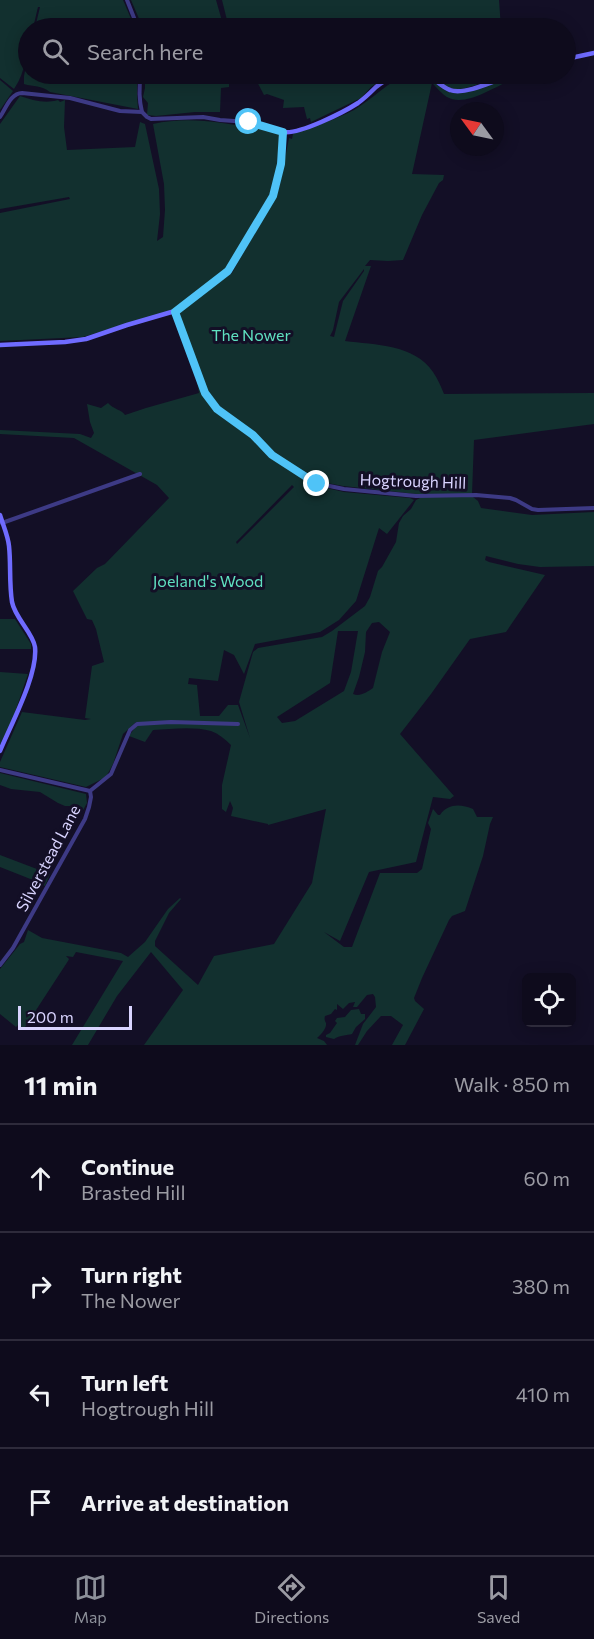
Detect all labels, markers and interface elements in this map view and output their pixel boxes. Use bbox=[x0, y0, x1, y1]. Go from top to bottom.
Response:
search box bbox=[18, 18, 576, 84]
icon: search bbox=[39, 35, 72, 68]
text: Search here bbox=[87, 38, 203, 65]
north arrow bbox=[450, 102, 504, 156]
route start bbox=[235, 108, 261, 134]
park label: The Nower bbox=[211, 325, 291, 344]
street label: Hogtrough Hill bbox=[359, 469, 467, 492]
route end bbox=[303, 470, 329, 496]
park label: Joeland's Wood bbox=[153, 571, 263, 590]
street label: Silverstead Lane bbox=[11, 801, 84, 914]
map controls bbox=[522, 973, 576, 1027]
button: locate bbox=[522, 973, 576, 1027]
scale bar bbox=[18, 1003, 132, 1030]
text: 200 m bbox=[27, 1007, 74, 1026]
text: 11 min bbox=[24, 1069, 97, 1100]
text: Walk · 850 m bbox=[454, 1072, 570, 1096]
text: Continue bbox=[81, 1153, 174, 1180]
icon: ahead bbox=[24, 1162, 57, 1195]
text: 60 m bbox=[524, 1166, 570, 1190]
text: Brasted Hill bbox=[81, 1180, 185, 1204]
text: Turn right bbox=[81, 1261, 182, 1288]
icon: right bbox=[24, 1270, 57, 1303]
text: 380 m bbox=[512, 1274, 570, 1298]
text: The Nower bbox=[81, 1288, 181, 1312]
text: Turn left bbox=[81, 1369, 168, 1396]
icon: left bbox=[24, 1378, 57, 1411]
text: 410 m bbox=[516, 1382, 570, 1406]
text: Hogtrough Hill bbox=[81, 1396, 214, 1420]
icon: arrive bbox=[24, 1486, 57, 1519]
text: Arrive at destination bbox=[81, 1489, 289, 1516]
tab: Map bbox=[74, 1571, 107, 1626]
tab: Directions bbox=[254, 1571, 329, 1626]
tab: Saved bbox=[477, 1571, 520, 1626]

